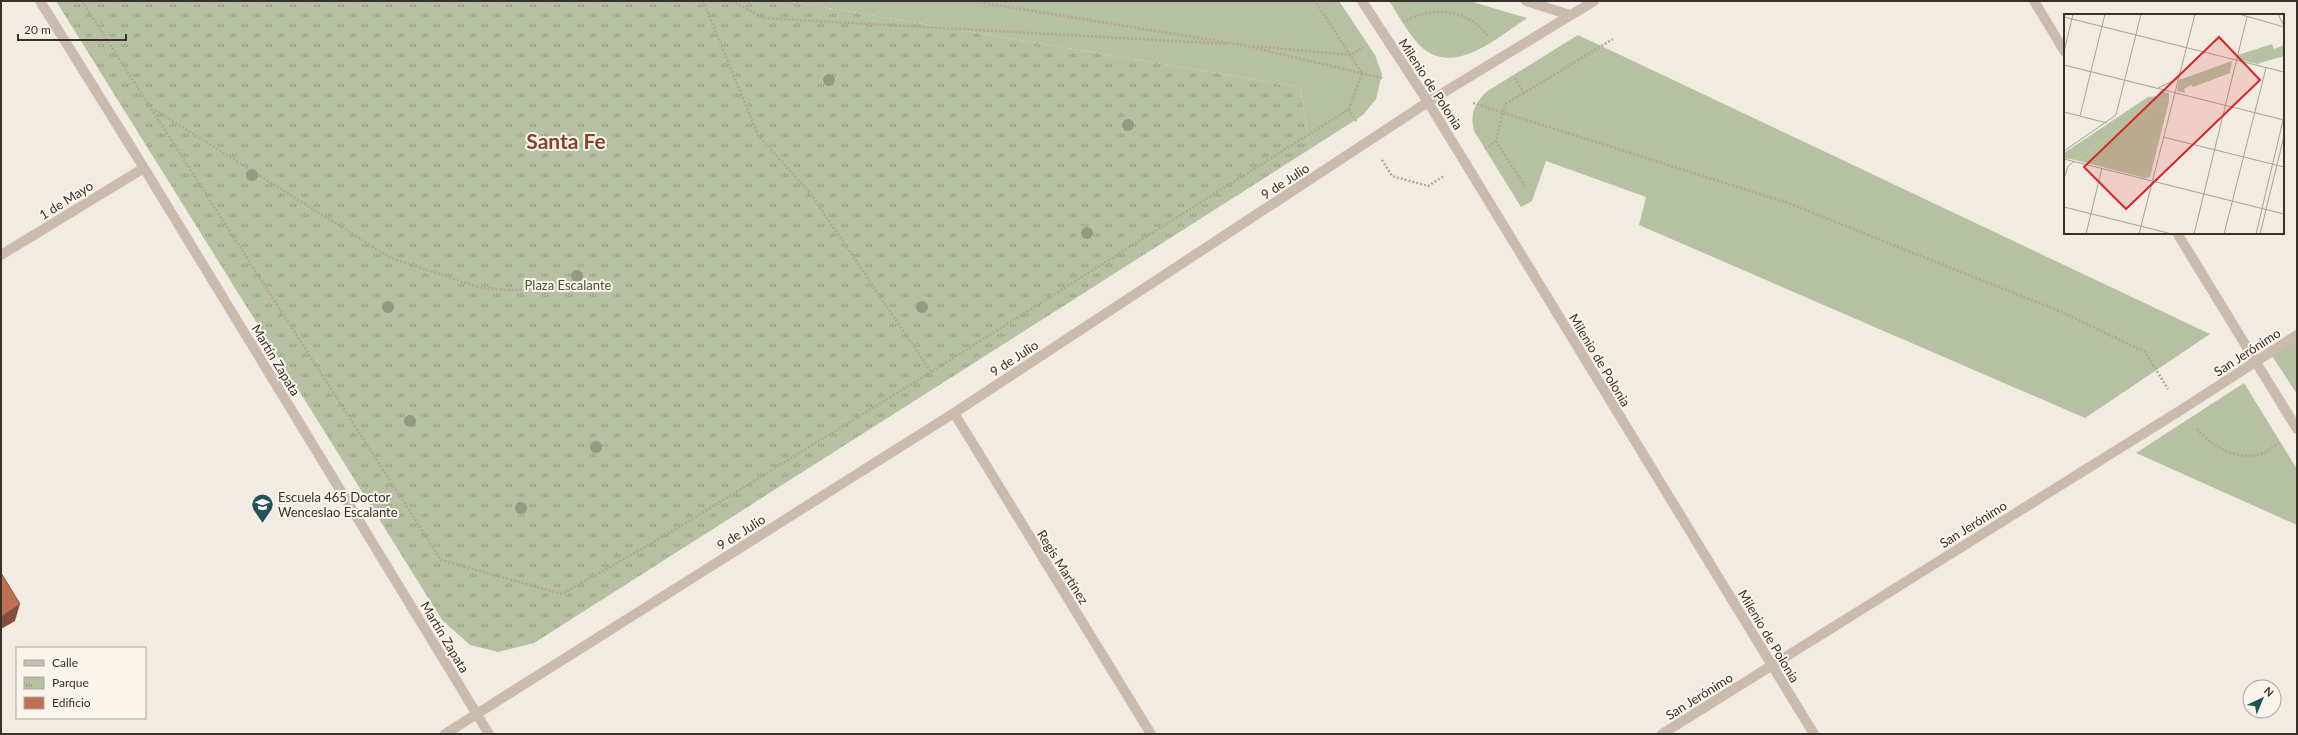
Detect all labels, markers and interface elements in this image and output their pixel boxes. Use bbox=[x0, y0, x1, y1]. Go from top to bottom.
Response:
inset map bbox=[2064, 14, 2284, 234]
scale bar bbox=[18, 16, 126, 42]
text: 20 m bbox=[24, 22, 51, 37]
street label: Milenio de Polonia bbox=[1396, 35, 1466, 133]
district label: Santa Fe bbox=[526, 128, 606, 153]
street label: 9 de Julio bbox=[1258, 160, 1312, 202]
street label: 1 de Mayo bbox=[36, 177, 96, 223]
park label: Plaza Escalante bbox=[525, 277, 612, 293]
street label: Milenio de Polonia bbox=[1566, 311, 1634, 409]
street label: Martín Zapata bbox=[248, 321, 304, 399]
street label: San Jerónimo bbox=[2211, 325, 2283, 379]
street label: 9 de Julio bbox=[987, 337, 1041, 379]
place label: Escuela 465 Doctor Wenceslao Escalante bbox=[278, 489, 398, 520]
school or university icon: Escuela 465 Doctor Wenceslao Escalante bbox=[249, 491, 275, 524]
street label: San Jerónimo bbox=[1937, 497, 2009, 551]
street label: 9 de Julio bbox=[714, 511, 768, 553]
street label: Regis Martínez bbox=[1034, 527, 1092, 607]
street label: Milenio de Polonia bbox=[1735, 587, 1803, 685]
street label: Martín Zapata bbox=[417, 598, 473, 676]
legend bbox=[16, 647, 146, 719]
text: Calle bbox=[52, 655, 78, 670]
street label: San Jerónimo bbox=[1663, 669, 1735, 723]
text: Parque bbox=[52, 675, 89, 690]
north arrow bbox=[2242, 679, 2282, 719]
text: N bbox=[2262, 684, 2277, 699]
text: Edificio bbox=[52, 695, 91, 710]

